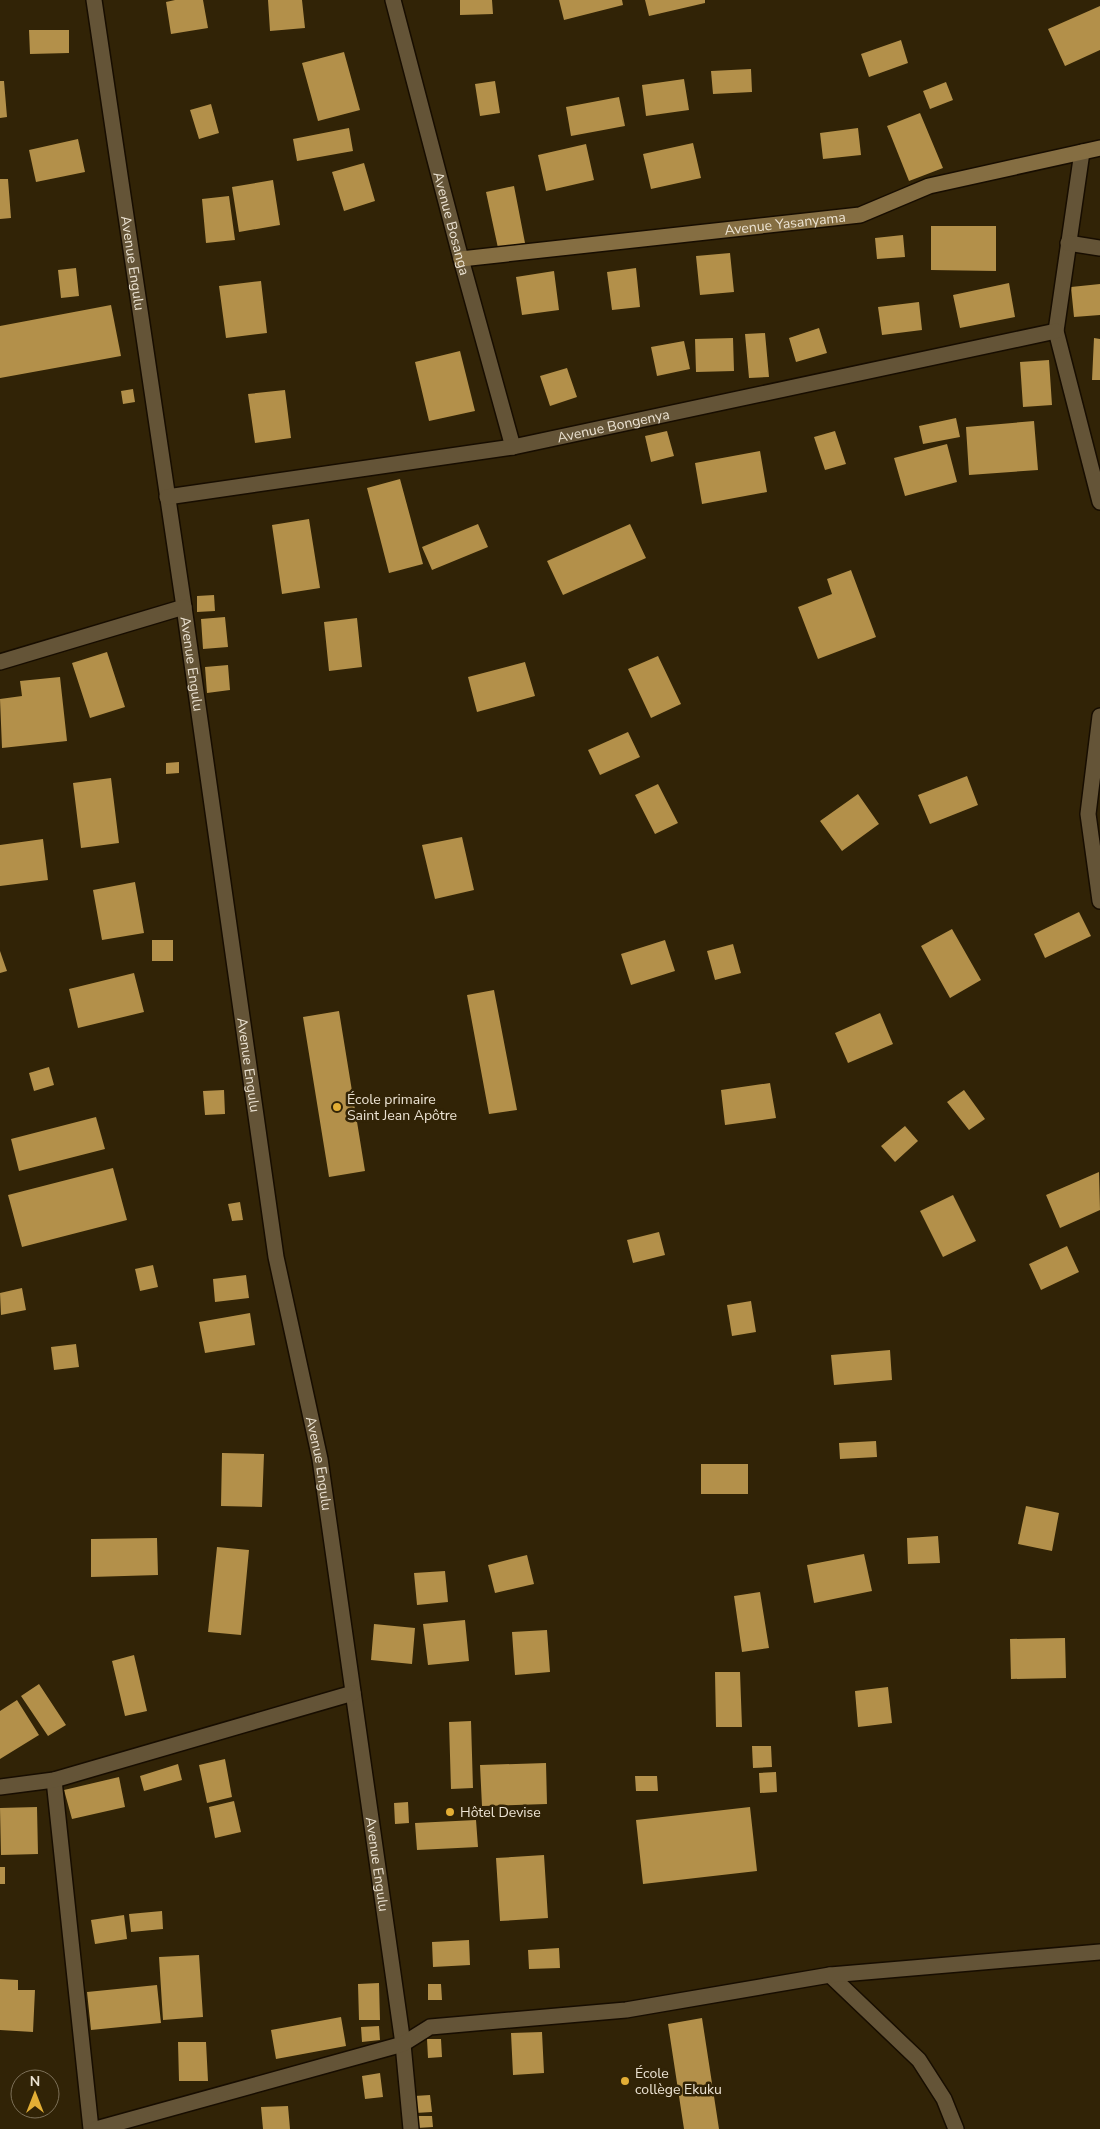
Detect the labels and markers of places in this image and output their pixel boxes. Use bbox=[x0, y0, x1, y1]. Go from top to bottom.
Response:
place label: École primaire Saint Jean Apôtre bbox=[347, 1090, 457, 1125]
marker: École primaire Saint Jean Apôtre bbox=[331, 1101, 343, 1113]
place label: Hôtel Devise bbox=[460, 1803, 541, 1822]
marker: Hôtel Devise bbox=[444, 1806, 456, 1818]
place label: École collège Ekuku bbox=[635, 2064, 722, 2099]
marker: École collège Ekuku bbox=[619, 2075, 631, 2087]

